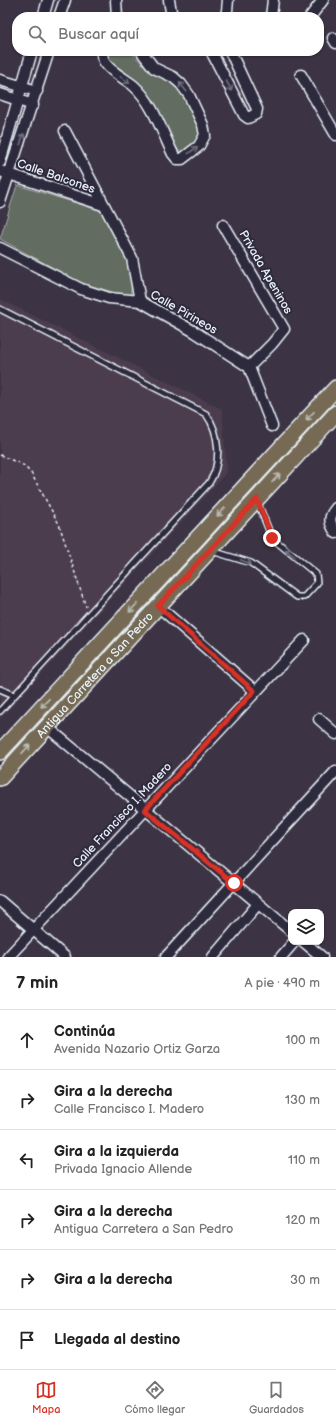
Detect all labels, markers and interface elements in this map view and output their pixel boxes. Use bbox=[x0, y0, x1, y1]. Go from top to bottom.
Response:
search box bbox=[12, 12, 324, 56]
icon: search bbox=[26, 23, 48, 45]
text: Buscar aquí bbox=[58, 25, 139, 44]
one-way arrow bbox=[120, 76, 131, 84]
one-way arrow bbox=[226, 80, 233, 92]
one-way arrow bbox=[179, 82, 188, 93]
one-way arrow bbox=[18, 133, 26, 145]
one-way arrow bbox=[188, 146, 199, 154]
street label: Calle Balcones bbox=[15, 156, 97, 197]
street label: Privada Apeninos bbox=[236, 228, 296, 317]
street label: Calle Pirineos bbox=[147, 287, 220, 338]
one-way arrow bbox=[305, 411, 314, 422]
one-way arrow bbox=[271, 473, 281, 483]
one-way arrow bbox=[217, 507, 226, 517]
route end bbox=[263, 529, 281, 547]
one-way arrow bbox=[285, 548, 296, 557]
one-way arrow bbox=[240, 559, 252, 567]
one-way arrow bbox=[129, 602, 138, 612]
street label: Antigua Carretera a San Pedro bbox=[34, 609, 157, 741]
one-way arrow bbox=[40, 698, 50, 708]
one-way arrow bbox=[22, 744, 31, 754]
street label: Calle Francisco I. Madero bbox=[70, 759, 175, 871]
route start bbox=[225, 874, 243, 892]
map controls bbox=[288, 909, 324, 945]
button: layers bbox=[288, 909, 324, 945]
text: 7 min bbox=[16, 973, 58, 993]
text: A pie · 490 m bbox=[244, 975, 320, 991]
text: Continúa bbox=[54, 1022, 115, 1041]
icon: ahead bbox=[16, 1029, 38, 1051]
text: 100 m bbox=[285, 1032, 320, 1048]
text: Avenida Nazario Ortiz Garza bbox=[54, 1041, 220, 1057]
text: Gira a la derecha bbox=[54, 1082, 173, 1101]
icon: right bbox=[16, 1089, 38, 1111]
text: 130 m bbox=[285, 1092, 320, 1108]
text: Calle Francisco I. Madero bbox=[54, 1101, 204, 1117]
text: Gira a la izquierda bbox=[54, 1142, 179, 1161]
icon: left bbox=[16, 1149, 38, 1171]
text: 110 m bbox=[288, 1152, 320, 1168]
text: Privada Ignacio Allende bbox=[54, 1161, 192, 1177]
text: Gira a la derecha bbox=[54, 1202, 173, 1221]
icon: right bbox=[16, 1209, 38, 1231]
text: 120 m bbox=[285, 1212, 320, 1228]
text: Antigua Carretera a San Pedro bbox=[54, 1221, 233, 1237]
icon: right bbox=[16, 1269, 38, 1291]
text: Gira a la derecha bbox=[54, 1270, 173, 1289]
text: 30 m bbox=[290, 1272, 320, 1288]
icon: arrive bbox=[16, 1329, 38, 1351]
text: Llegada al destino bbox=[54, 1330, 180, 1349]
tab: Mapa bbox=[32, 1379, 60, 1416]
tab: Cómo llegar bbox=[125, 1379, 185, 1416]
tab: Guardados bbox=[249, 1379, 304, 1416]

